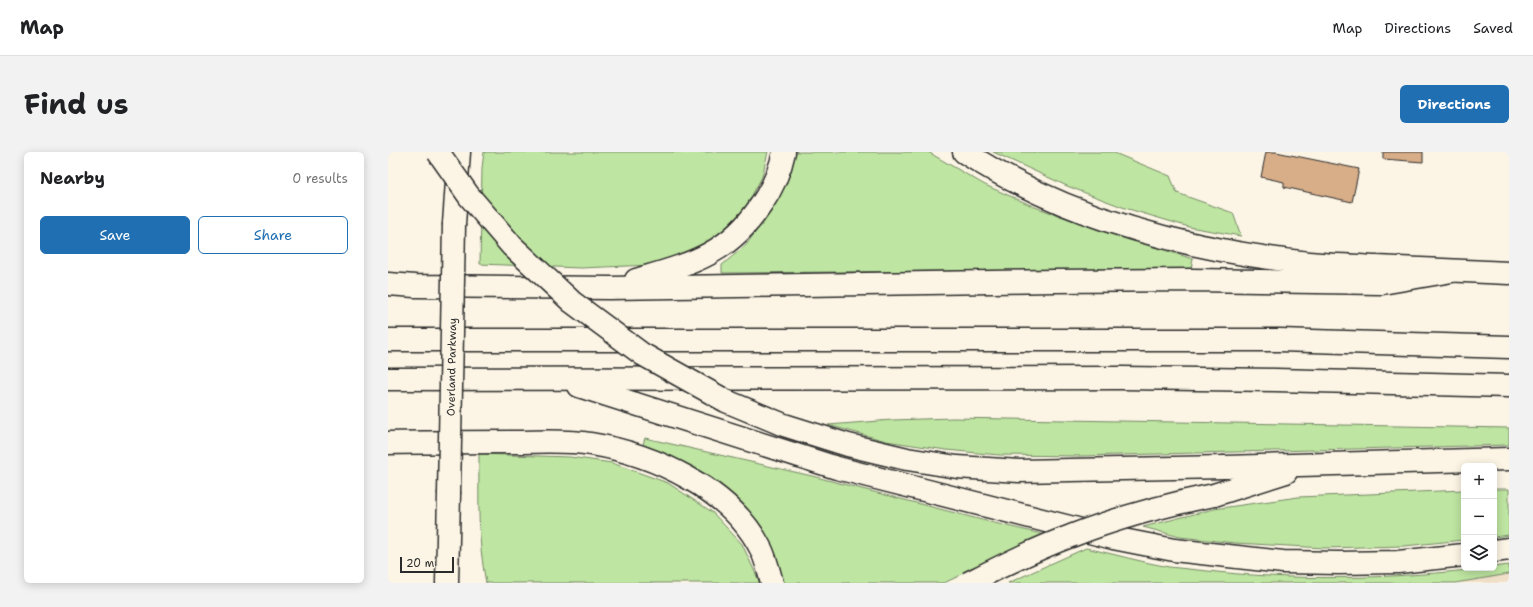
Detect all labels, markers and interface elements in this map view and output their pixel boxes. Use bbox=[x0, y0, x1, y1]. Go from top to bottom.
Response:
text: Map bbox=[20, 15, 64, 40]
text: Map bbox=[1333, 19, 1363, 37]
text: Directions bbox=[1385, 19, 1451, 37]
text: Saved bbox=[1473, 19, 1513, 37]
text: Find us bbox=[24, 85, 129, 123]
button: Directions bbox=[1400, 85, 1509, 123]
text: Nearby bbox=[40, 167, 105, 189]
text: 0 results bbox=[292, 170, 348, 187]
button: Save bbox=[40, 216, 190, 254]
button: Share bbox=[198, 216, 348, 254]
street label: Overland Parkway bbox=[443, 318, 460, 416]
map controls bbox=[1461, 463, 1497, 571]
button: + bbox=[1461, 463, 1497, 499]
button: − bbox=[1461, 499, 1497, 535]
button: layers bbox=[1461, 535, 1497, 571]
scale bar bbox=[400, 555, 454, 574]
text: 20 m bbox=[406, 556, 434, 571]

